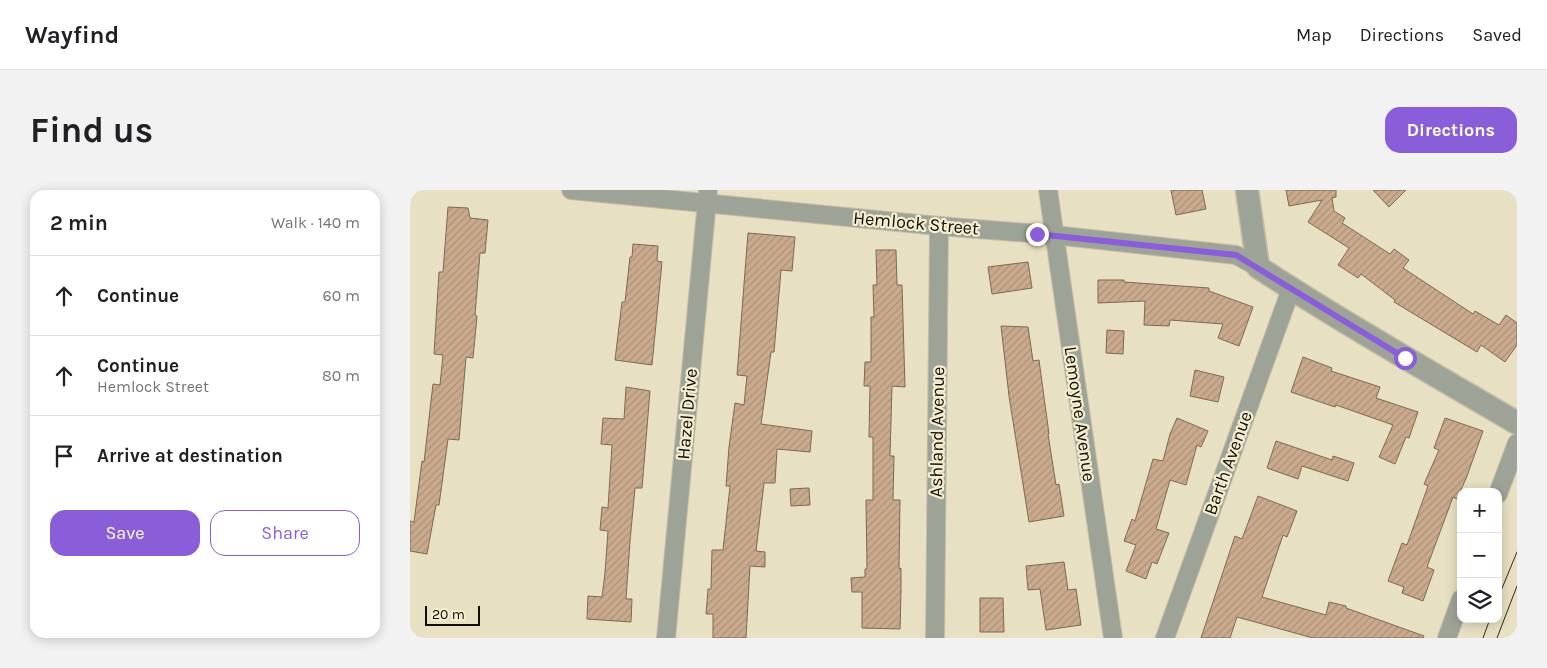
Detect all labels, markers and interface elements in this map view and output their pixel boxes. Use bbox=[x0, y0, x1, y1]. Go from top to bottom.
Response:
text: Wayfind bbox=[25, 21, 119, 49]
text: Map bbox=[1296, 24, 1332, 46]
text: Directions bbox=[1360, 24, 1444, 46]
text: Saved bbox=[1472, 24, 1522, 46]
button: Directions bbox=[1385, 107, 1517, 153]
text: Find us bbox=[30, 110, 153, 151]
street label: Hemlock Street bbox=[852, 207, 980, 239]
text: 2 min bbox=[50, 211, 108, 235]
text: Walk · 140 m bbox=[271, 213, 360, 232]
route end bbox=[1026, 223, 1049, 246]
icon: ahead bbox=[50, 282, 78, 310]
text: Continue bbox=[97, 285, 179, 307]
text: 60 m bbox=[323, 286, 360, 305]
street label: Lemoyne Avenue bbox=[1060, 345, 1100, 483]
route start bbox=[1394, 347, 1417, 370]
text: Continue bbox=[97, 355, 179, 377]
icon: ahead bbox=[50, 362, 78, 390]
text: 80 m bbox=[322, 366, 360, 385]
street label: Ashland Avenue bbox=[925, 366, 949, 498]
street label: Hazel Drive bbox=[672, 368, 702, 460]
text: Hemlock Street bbox=[97, 377, 209, 396]
street label: Barth Avenue bbox=[1199, 408, 1257, 518]
icon: arrive bbox=[50, 442, 78, 470]
text: Arrive at destination bbox=[97, 445, 283, 467]
map controls bbox=[1457, 488, 1502, 623]
button: + bbox=[1457, 488, 1502, 533]
button: Save bbox=[50, 510, 200, 556]
button: Share bbox=[210, 510, 360, 556]
button: − bbox=[1457, 533, 1502, 578]
button: layers bbox=[1457, 578, 1502, 623]
scale bar bbox=[425, 603, 480, 626]
text: 20 m bbox=[432, 606, 465, 623]

